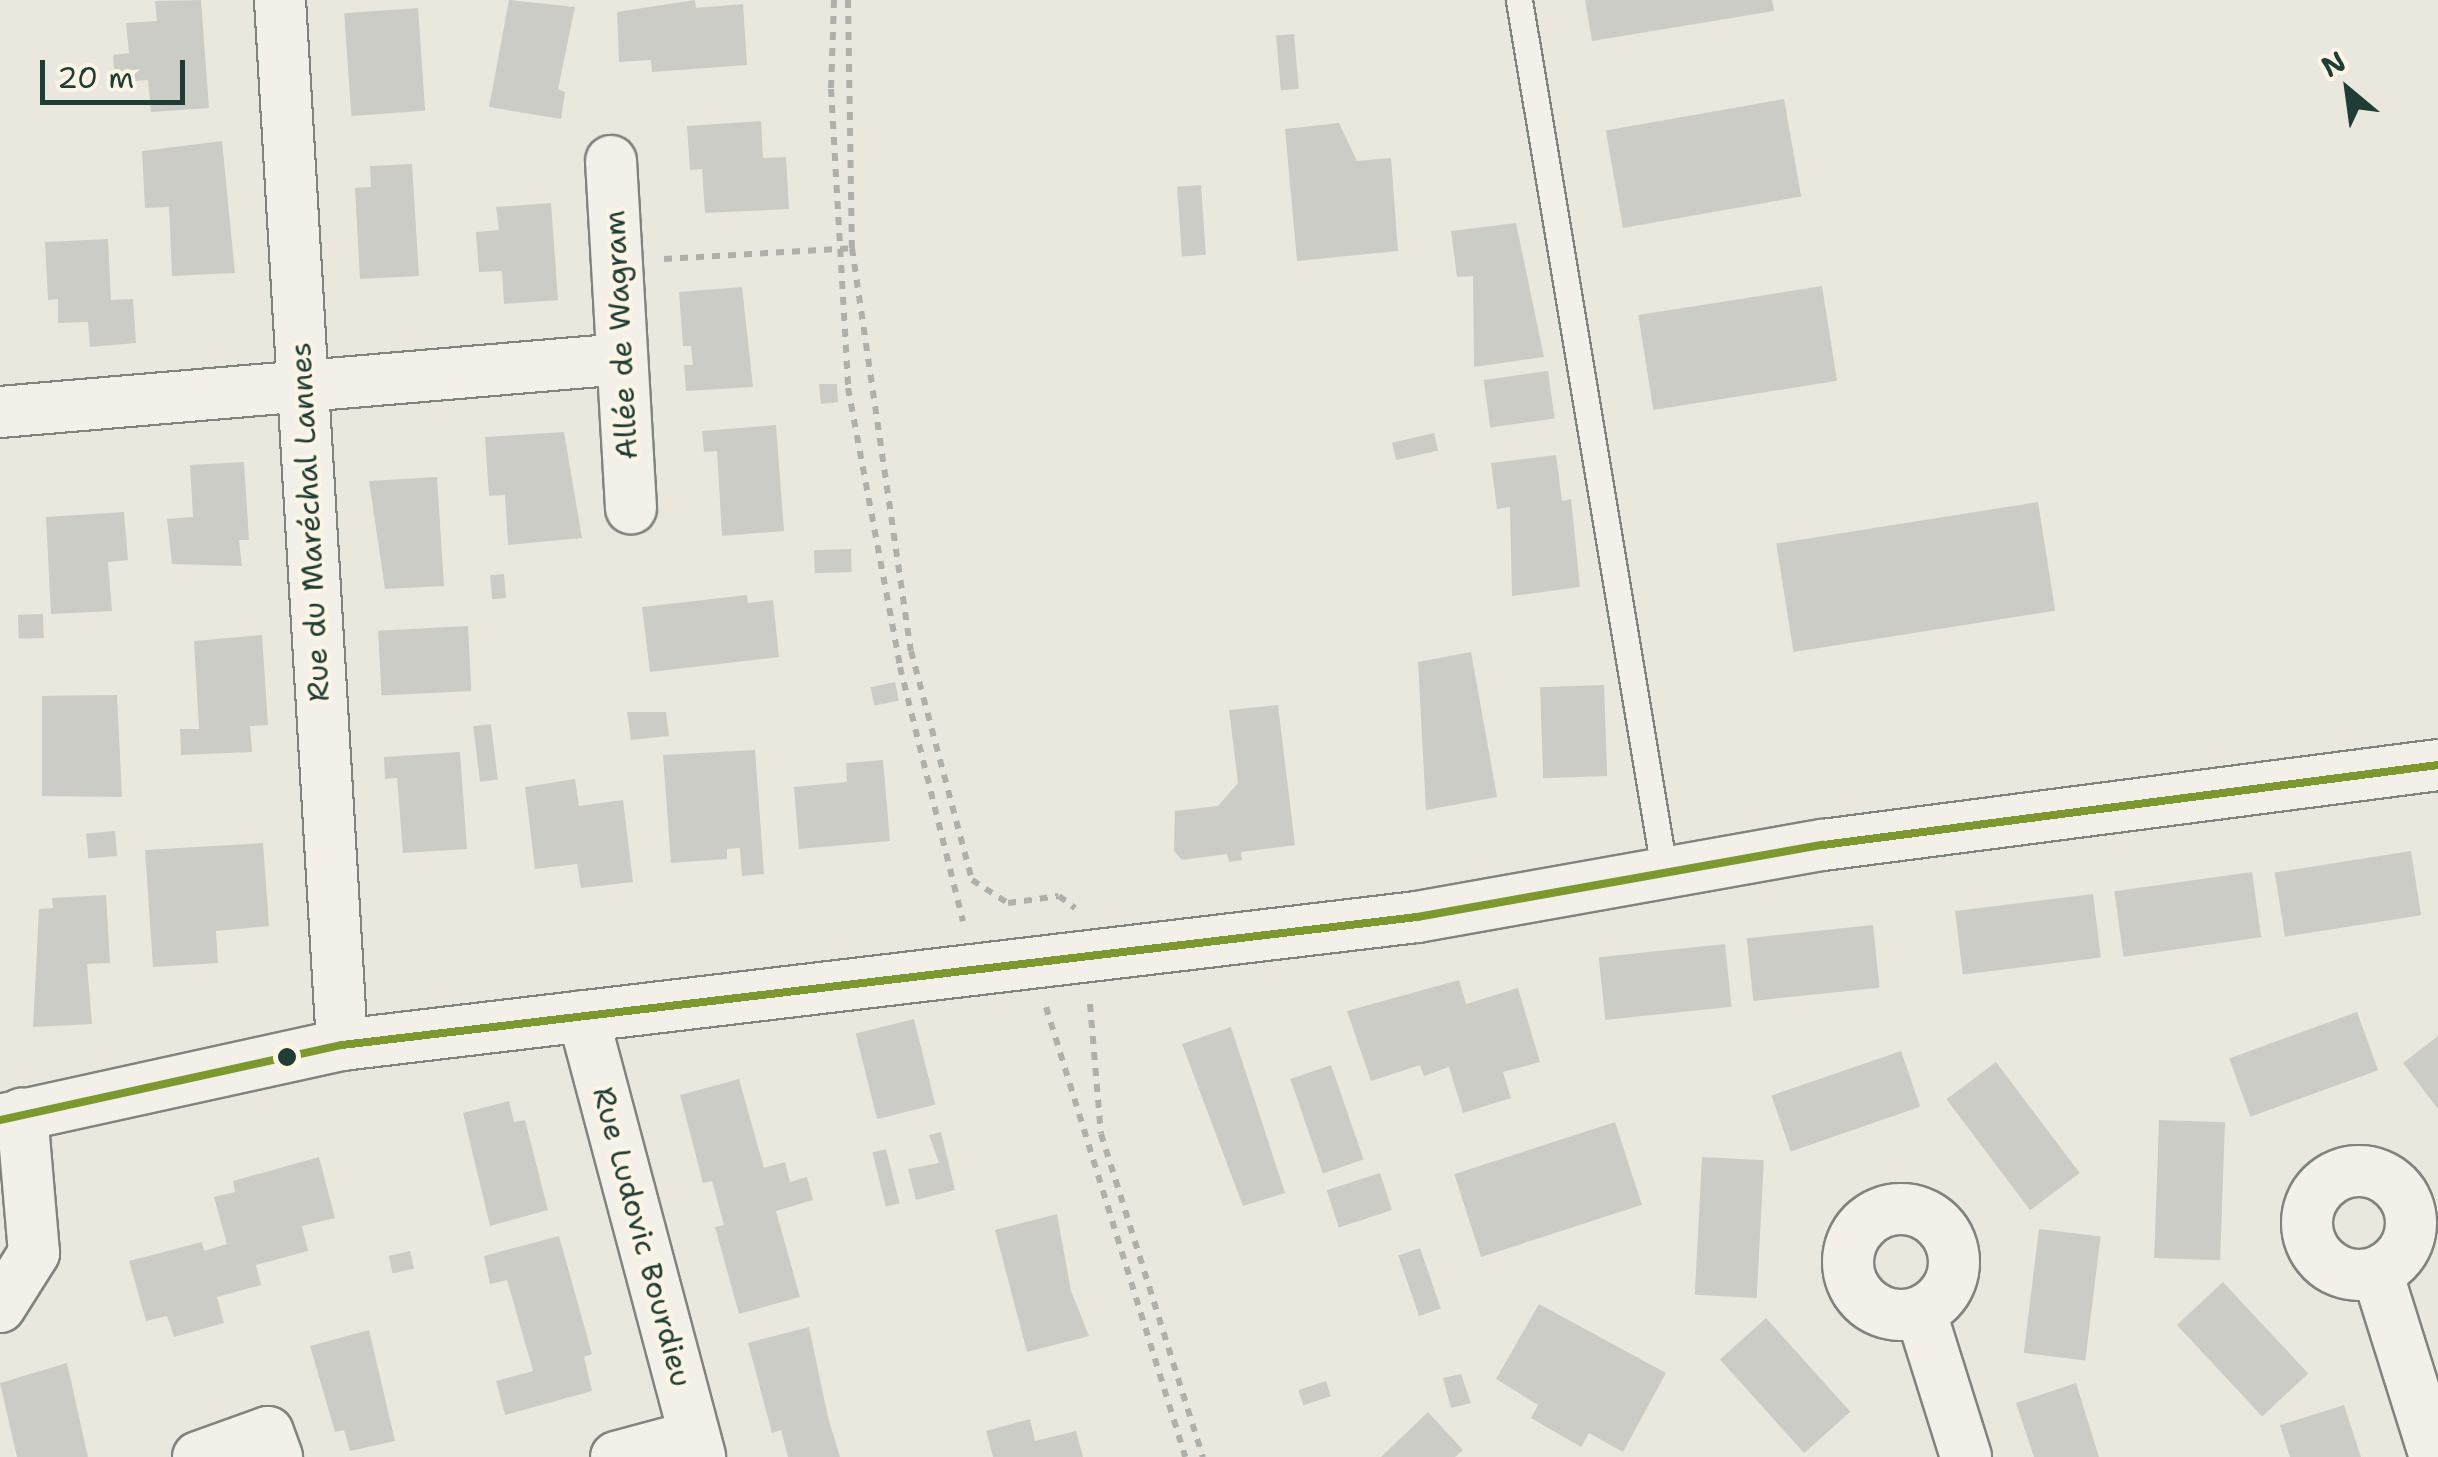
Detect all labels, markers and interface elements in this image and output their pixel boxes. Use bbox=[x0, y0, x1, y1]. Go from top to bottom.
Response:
scale bar bbox=[45, 40, 190, 102]
north arrow bbox=[2298, 40, 2398, 140]
text: N bbox=[2315, 42, 2352, 86]
text: 20 m bbox=[57, 57, 134, 98]
street label: Allée de Wagram bbox=[596, 209, 646, 461]
street label: Rue du Maréchal Lannes bbox=[283, 341, 337, 703]
unlabelled marker bbox=[277, 1047, 297, 1067]
street label: Rue Ludovic Bourdieu bbox=[585, 1083, 699, 1391]

